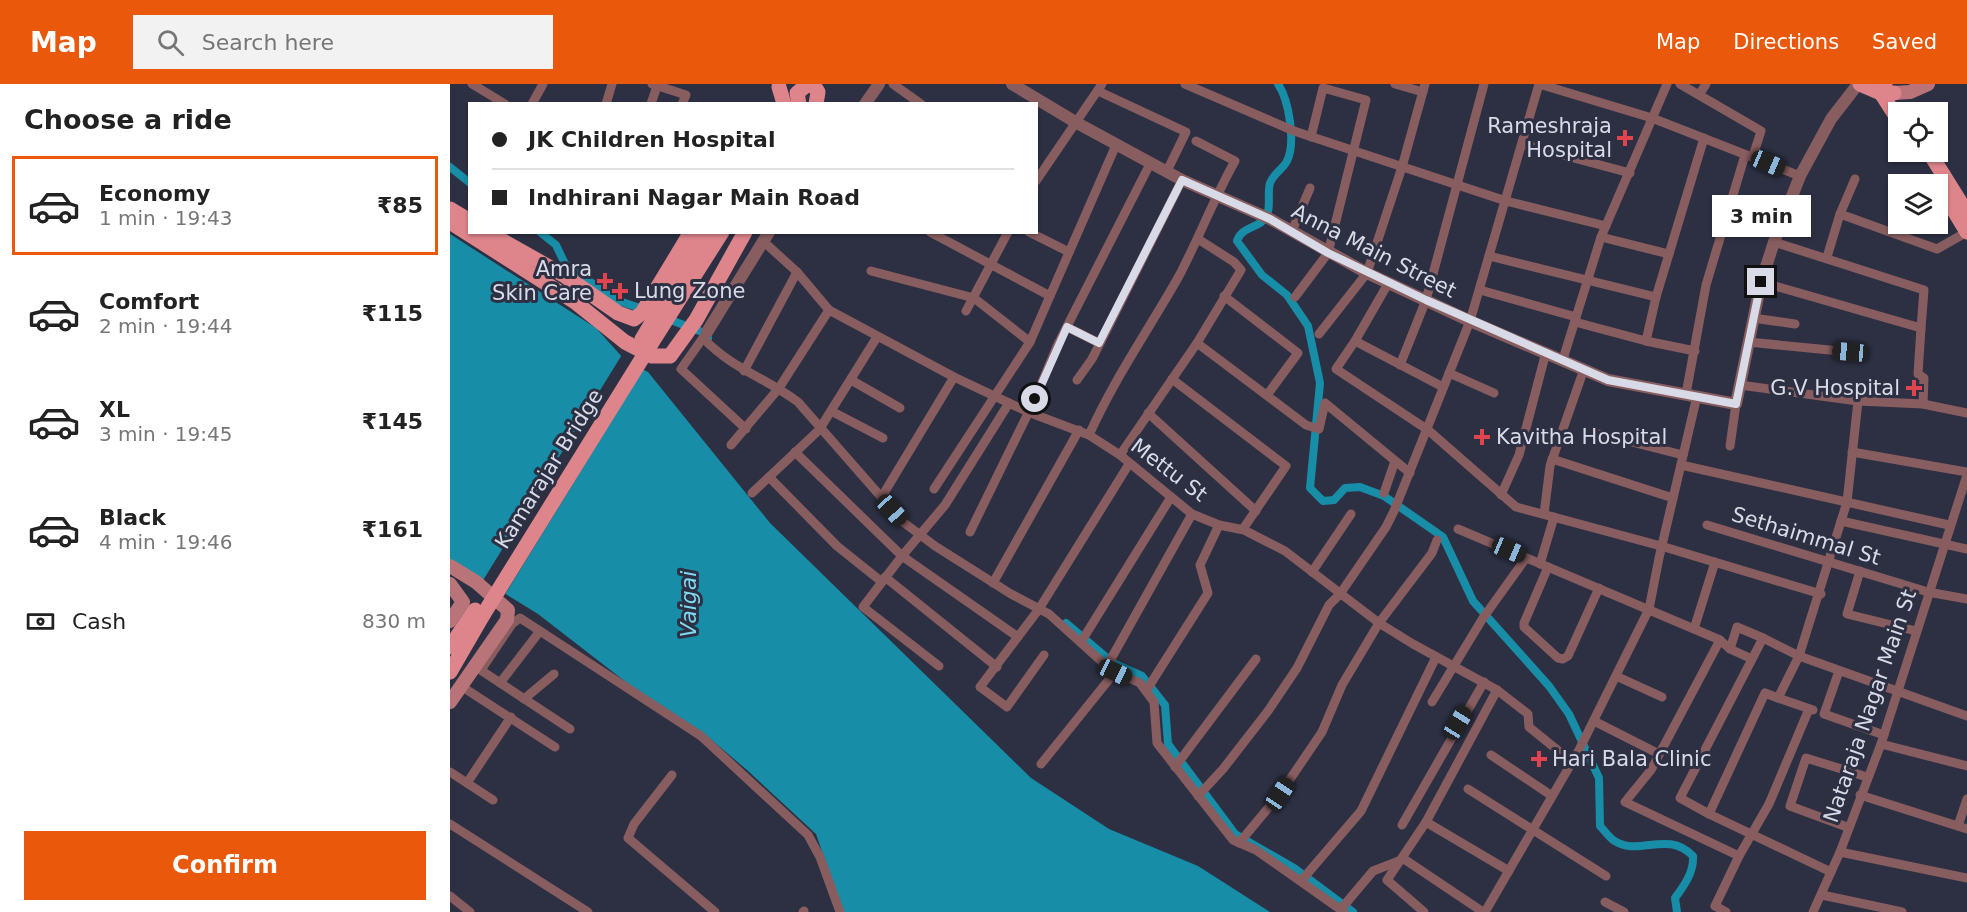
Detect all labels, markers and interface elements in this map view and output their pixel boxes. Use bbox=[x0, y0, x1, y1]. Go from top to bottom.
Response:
search box bbox=[133, 15, 553, 69]
text: Map bbox=[30, 26, 97, 59]
icon: search bbox=[154, 26, 187, 59]
text: Search here bbox=[202, 30, 334, 55]
text: Map bbox=[1656, 30, 1700, 54]
text: Directions bbox=[1733, 30, 1839, 54]
text: Saved bbox=[1872, 30, 1937, 54]
map controls bbox=[1888, 102, 1948, 234]
button: locate bbox=[1888, 102, 1948, 162]
text: Choose a ride bbox=[24, 104, 232, 135]
place label: Rameshraja Hospital bbox=[1487, 114, 1612, 162]
text: JK Children Hospital bbox=[528, 127, 775, 152]
marker: Rameshraja Hospital bbox=[1616, 129, 1634, 147]
car bbox=[1748, 148, 1788, 178]
button: layers bbox=[1888, 174, 1948, 234]
icon: car bbox=[27, 179, 81, 233]
text: Economy bbox=[99, 181, 210, 206]
text: Indhirani Nagar Main Road bbox=[528, 185, 860, 210]
text: ₹85 bbox=[377, 193, 423, 218]
callout: 3 min bbox=[1712, 195, 1810, 237]
street label: Anna Main Street bbox=[1288, 199, 1460, 303]
text: 3 min bbox=[1730, 204, 1793, 228]
text: 1 min · 19:43 bbox=[99, 206, 233, 230]
place label: Amra Skin Care bbox=[492, 257, 592, 305]
route end bbox=[1747, 268, 1774, 295]
marker: Amra Skin Care bbox=[596, 272, 614, 290]
place label: Lung Zone bbox=[634, 279, 745, 303]
marker: Lung Zone bbox=[611, 282, 629, 300]
icon: car bbox=[27, 287, 81, 341]
text: Comfort bbox=[99, 289, 199, 314]
text: ₹115 bbox=[362, 301, 423, 326]
text: 2 min · 19:44 bbox=[99, 314, 233, 338]
car bbox=[1831, 341, 1869, 363]
place label: G.V Hospital bbox=[1770, 376, 1900, 400]
marker: G.V Hospital bbox=[1905, 379, 1923, 397]
street label: Kamarajar Bridge bbox=[490, 385, 608, 553]
route start bbox=[1021, 385, 1048, 412]
icon: car bbox=[27, 395, 81, 449]
text: XL bbox=[99, 397, 130, 422]
text: ₹145 bbox=[362, 409, 423, 434]
text: 3 min · 19:45 bbox=[99, 422, 233, 446]
place label: Kavitha Hospital bbox=[1496, 425, 1667, 449]
marker: Kavitha Hospital bbox=[1473, 428, 1491, 446]
street label: Mettu St bbox=[1126, 434, 1212, 506]
car bbox=[873, 491, 911, 529]
street label: Sethaimmal St bbox=[1729, 502, 1883, 570]
icon: car bbox=[27, 503, 81, 557]
text: Black bbox=[99, 505, 166, 530]
text: ₹161 bbox=[362, 517, 423, 542]
text: 4 min · 19:46 bbox=[99, 530, 233, 554]
car bbox=[1489, 535, 1529, 565]
water label: Vaigai bbox=[676, 571, 701, 637]
street label: Nataraja Nagar Main St bbox=[1819, 586, 1921, 826]
icon: cash bbox=[24, 605, 57, 638]
text: Cash bbox=[72, 609, 126, 634]
text: 830 m bbox=[362, 609, 426, 633]
car bbox=[1095, 656, 1135, 688]
car bbox=[1441, 703, 1475, 743]
place label: Hari Bala Clinic bbox=[1552, 747, 1711, 771]
marker: Hari Bala Clinic bbox=[1530, 750, 1548, 768]
car bbox=[1262, 774, 1298, 814]
button: Confirm bbox=[24, 831, 426, 900]

